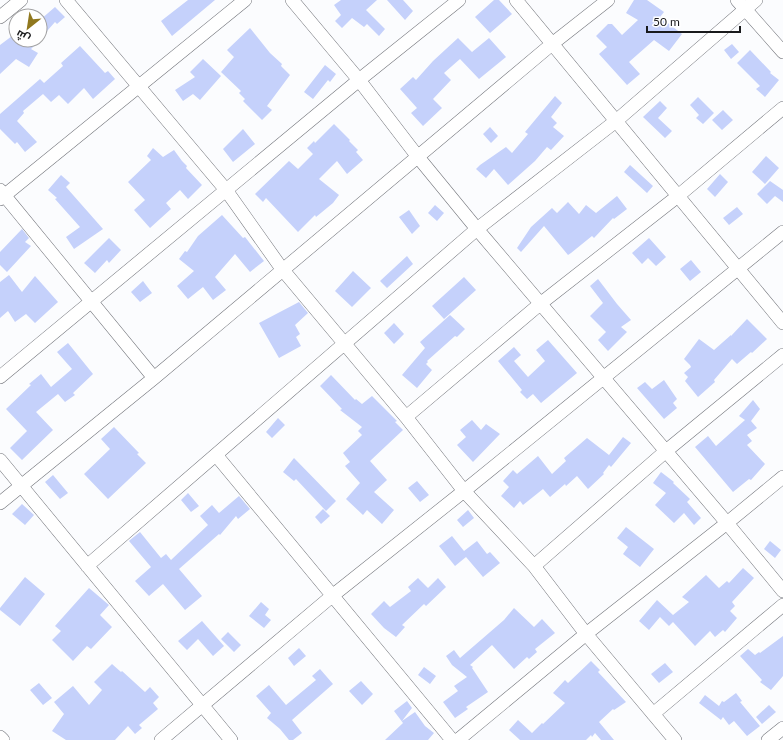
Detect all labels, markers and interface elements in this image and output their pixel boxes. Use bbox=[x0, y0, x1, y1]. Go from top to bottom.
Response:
north arrow bbox=[8, 8, 48, 48]
scale bar bbox=[647, 8, 740, 34]
text: 50 m bbox=[653, 14, 680, 29]
text: ش bbox=[13, 27, 33, 46]

